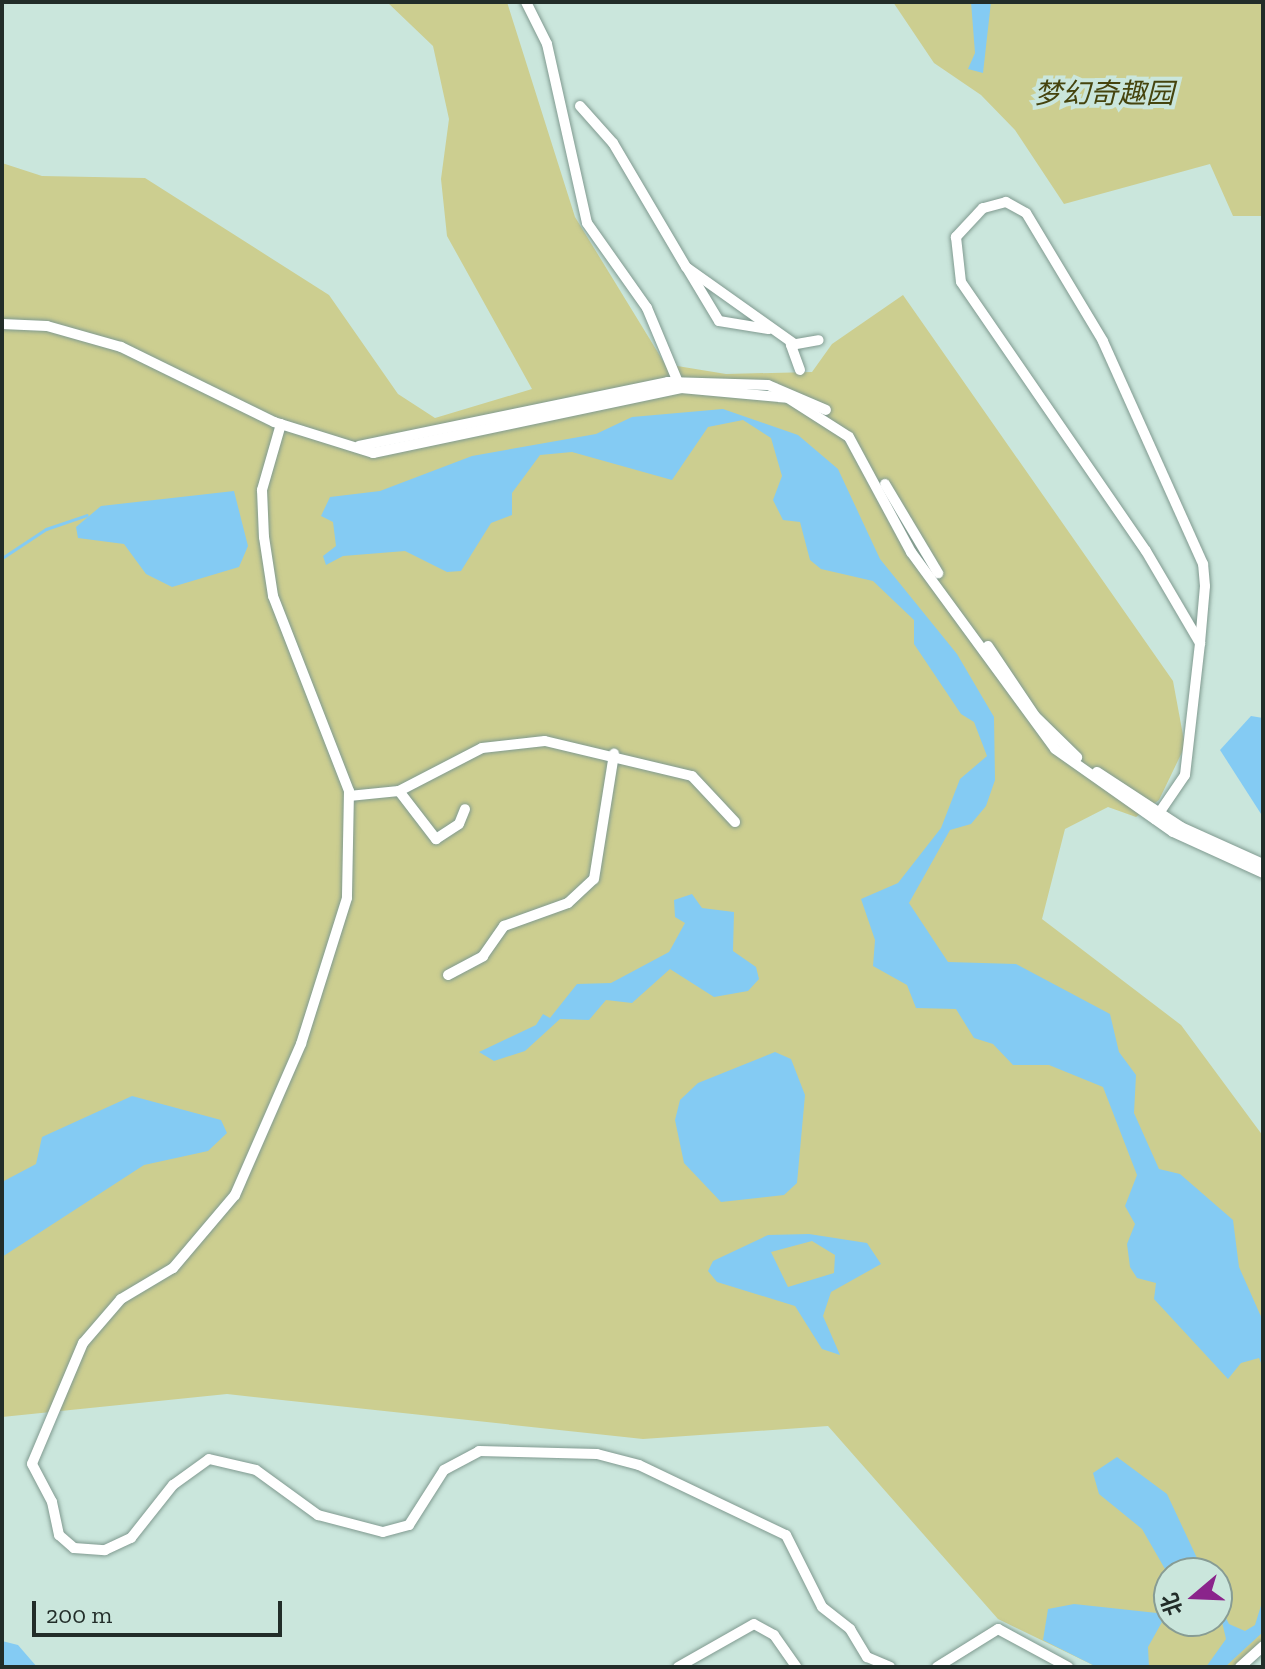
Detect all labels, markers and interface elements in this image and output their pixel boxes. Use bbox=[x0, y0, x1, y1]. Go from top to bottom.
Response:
park label: 梦幻奇趣园 bbox=[1034, 77, 1174, 111]
north arrow bbox=[1153, 1557, 1233, 1637]
scale bar bbox=[36, 1585, 286, 1635]
text: 北 bbox=[1155, 1590, 1188, 1619]
text: 200 m bbox=[46, 1600, 112, 1629]

